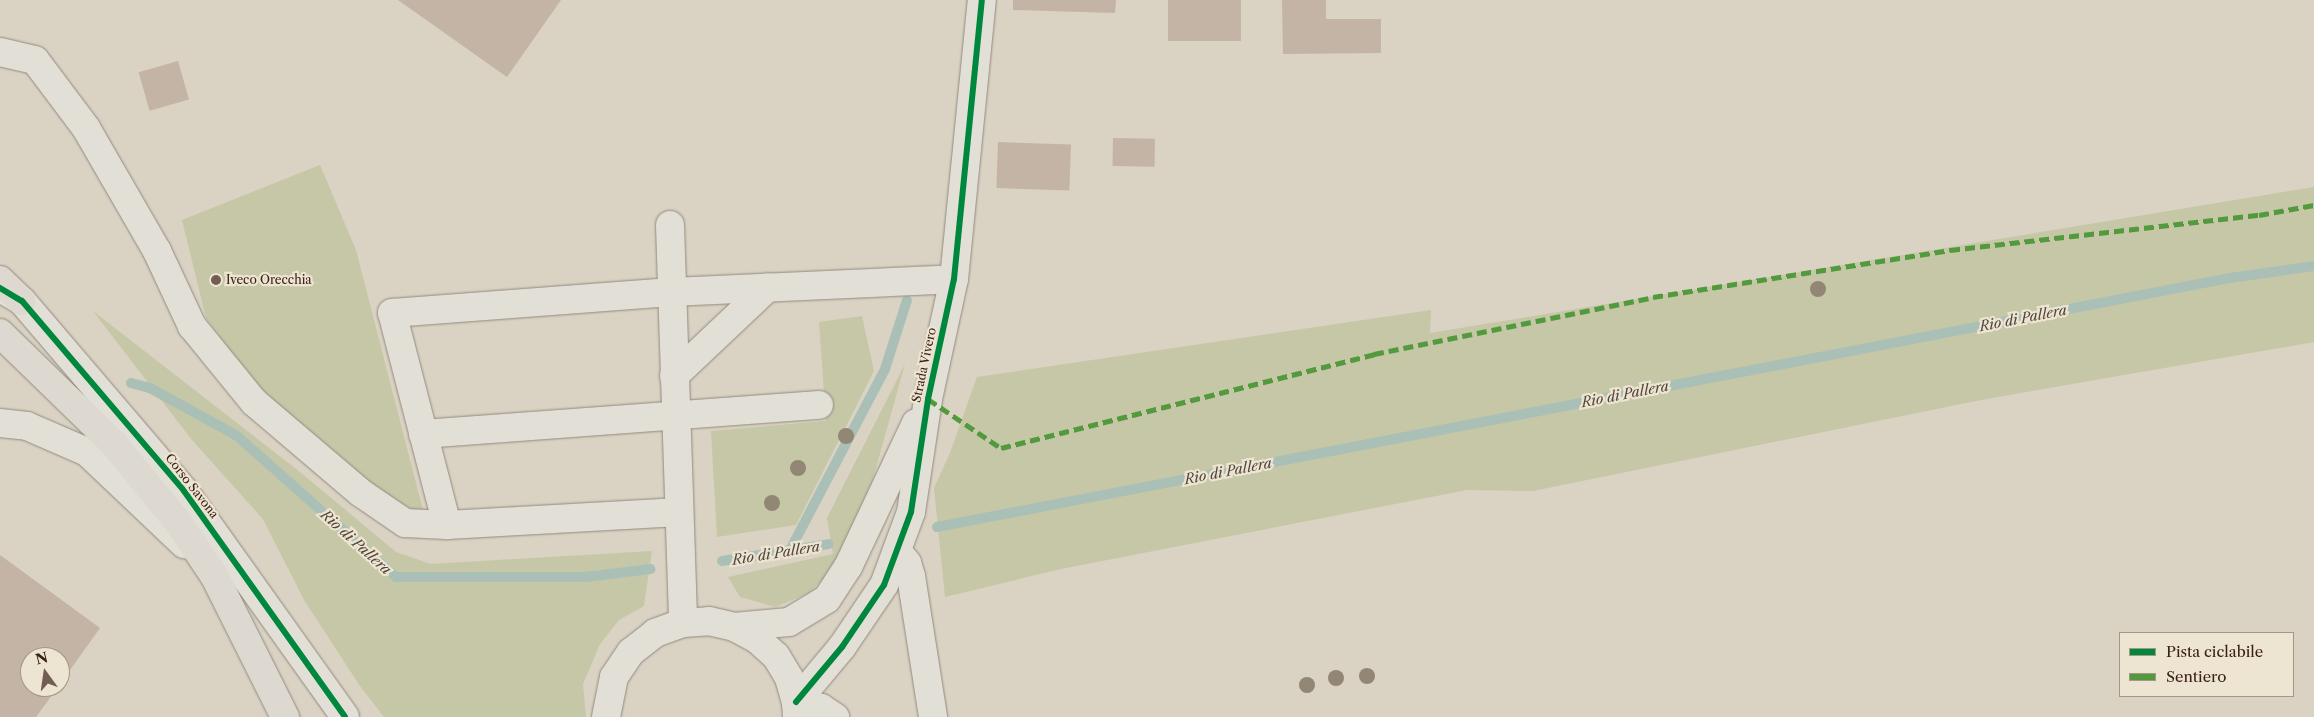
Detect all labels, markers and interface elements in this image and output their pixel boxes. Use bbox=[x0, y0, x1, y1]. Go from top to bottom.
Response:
place label: Iveco Orecchia bbox=[226, 273, 312, 287]
marker: Iveco Orecchia bbox=[210, 274, 222, 286]
water label: Rio di Pallera bbox=[1978, 301, 2068, 335]
street label: Strada Vivero bbox=[909, 326, 939, 404]
water label: Rio di Pallera bbox=[1580, 377, 1670, 411]
street label: Corso Savona bbox=[162, 451, 222, 521]
water label: Rio di Pallera bbox=[1183, 454, 1273, 488]
water label: Rio di Pallera bbox=[317, 506, 395, 578]
water label: Rio di Pallera bbox=[731, 538, 821, 568]
legend bbox=[2119, 632, 2294, 697]
text: Pista ciclabile bbox=[2166, 642, 2263, 661]
north arrow bbox=[20, 647, 70, 697]
text: N bbox=[34, 648, 50, 669]
text: Sentiero bbox=[2166, 667, 2226, 686]

